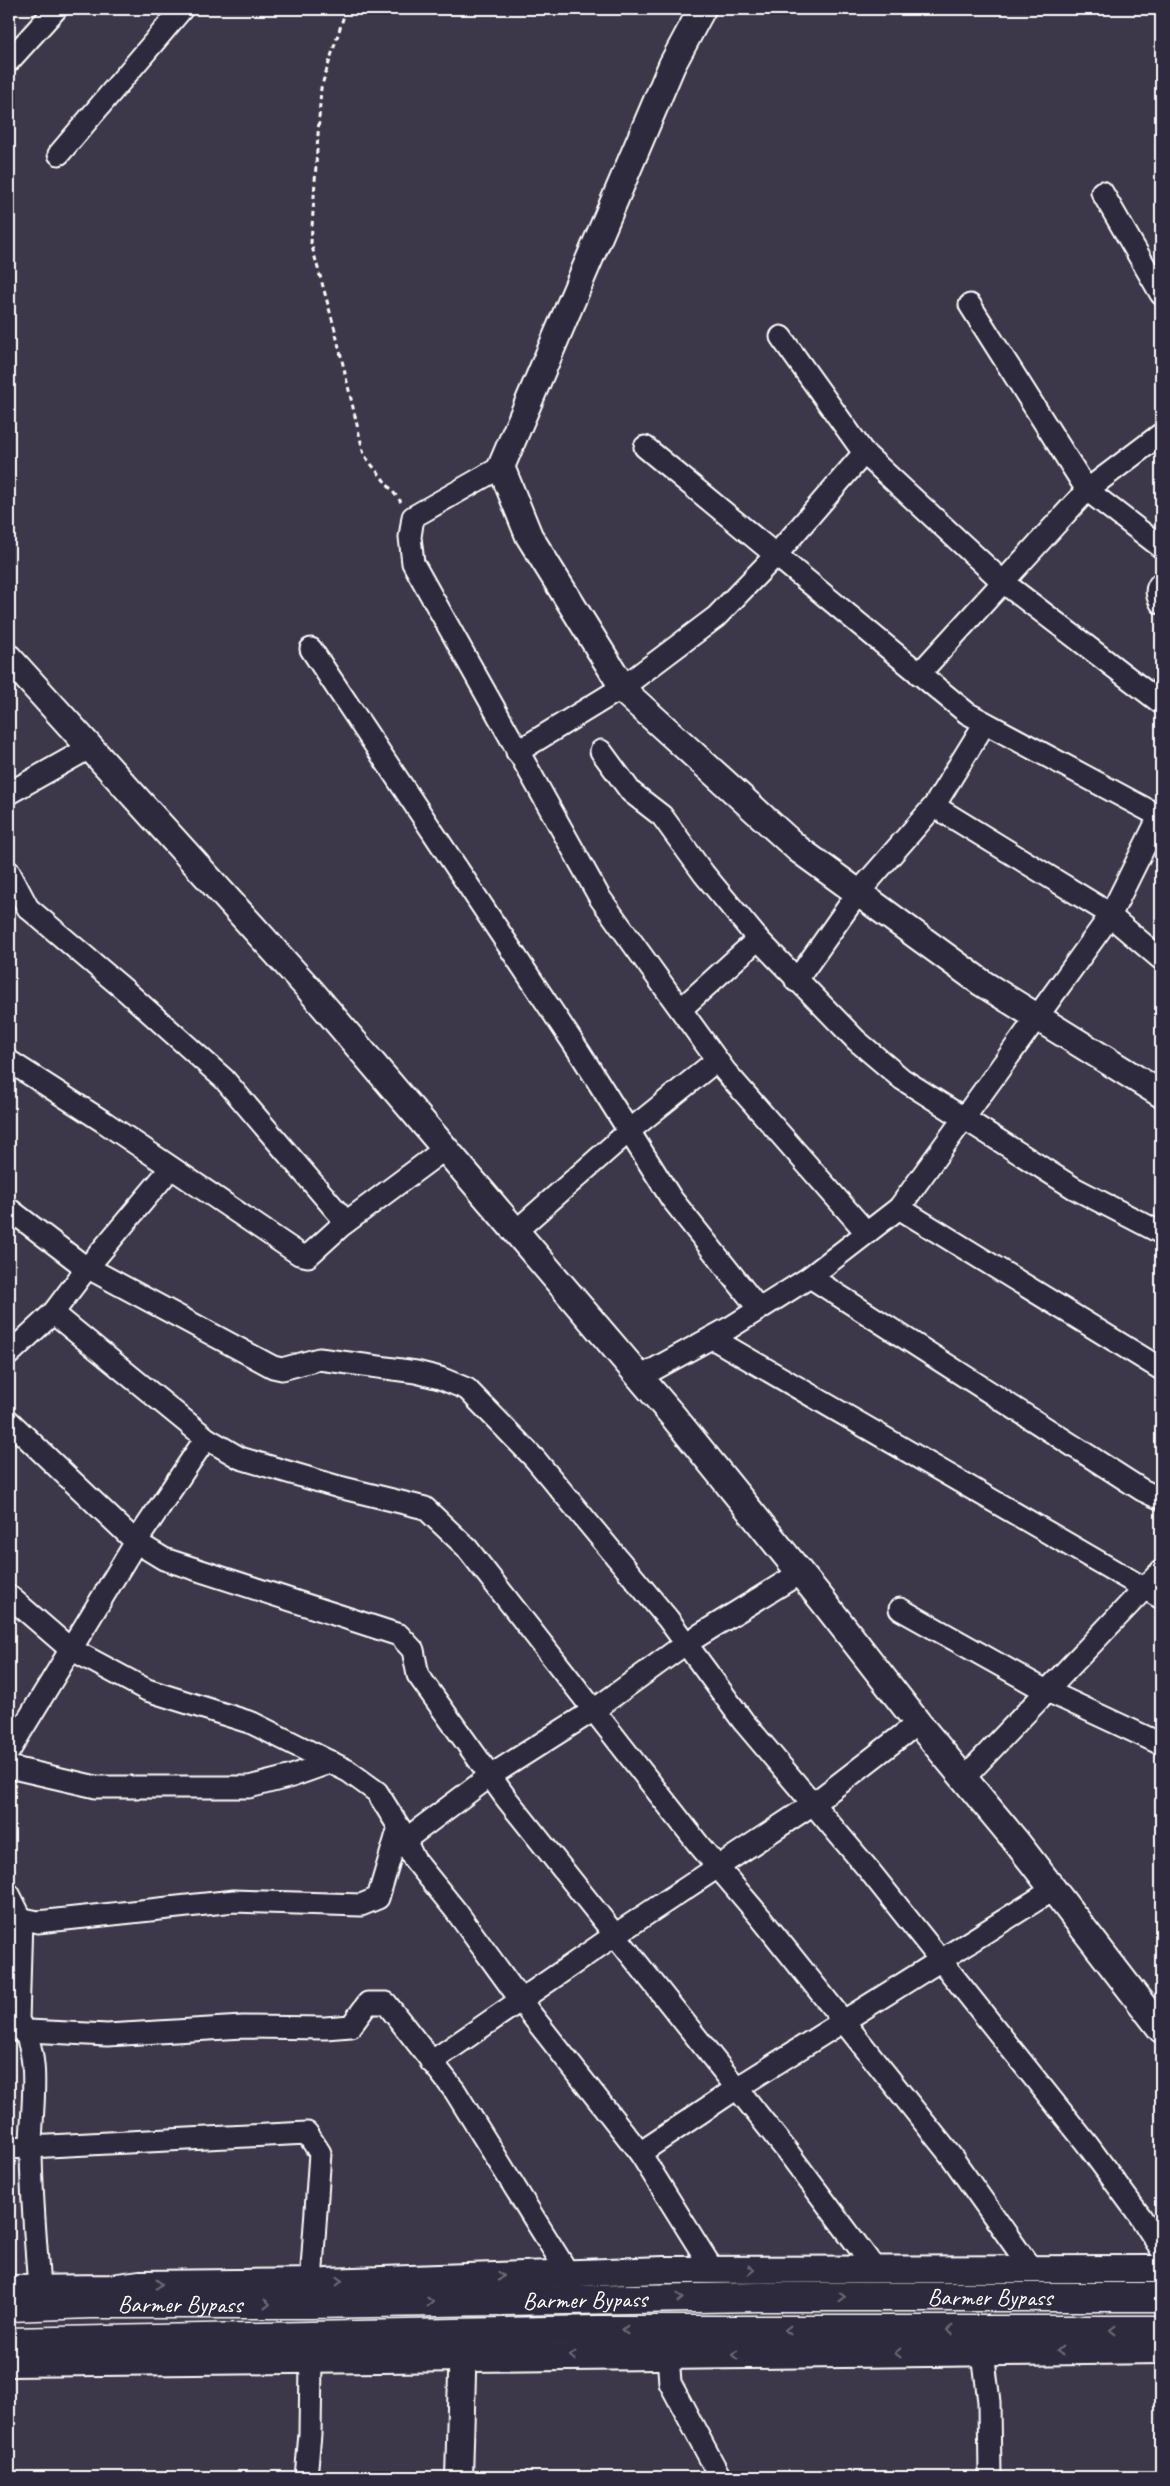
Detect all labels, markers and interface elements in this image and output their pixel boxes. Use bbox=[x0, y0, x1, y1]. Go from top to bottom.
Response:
one-way arrow bbox=[748, 2265, 756, 2275]
one-way arrow bbox=[498, 2270, 506, 2281]
one-way arrow bbox=[335, 2276, 343, 2287]
one-way arrow bbox=[156, 2279, 163, 2289]
street label: Barmer Bypass bbox=[928, 2282, 1055, 2312]
street label: Barmer Bypass bbox=[522, 2284, 650, 2316]
street label: Barmer Bypass bbox=[118, 2289, 245, 2319]
one-way arrow bbox=[839, 2292, 847, 2302]
one-way arrow bbox=[676, 2293, 684, 2303]
one-way arrow bbox=[426, 2297, 434, 2307]
one-way arrow bbox=[264, 2299, 272, 2309]
one-way arrow bbox=[621, 2325, 628, 2335]
one-way arrow bbox=[783, 2325, 791, 2335]
one-way arrow bbox=[946, 2325, 954, 2335]
one-way arrow bbox=[1108, 2325, 1116, 2335]
one-way arrow bbox=[1056, 2346, 1064, 2357]
one-way arrow bbox=[893, 2348, 901, 2358]
one-way arrow bbox=[731, 2350, 738, 2360]
one-way arrow bbox=[568, 2351, 576, 2362]

